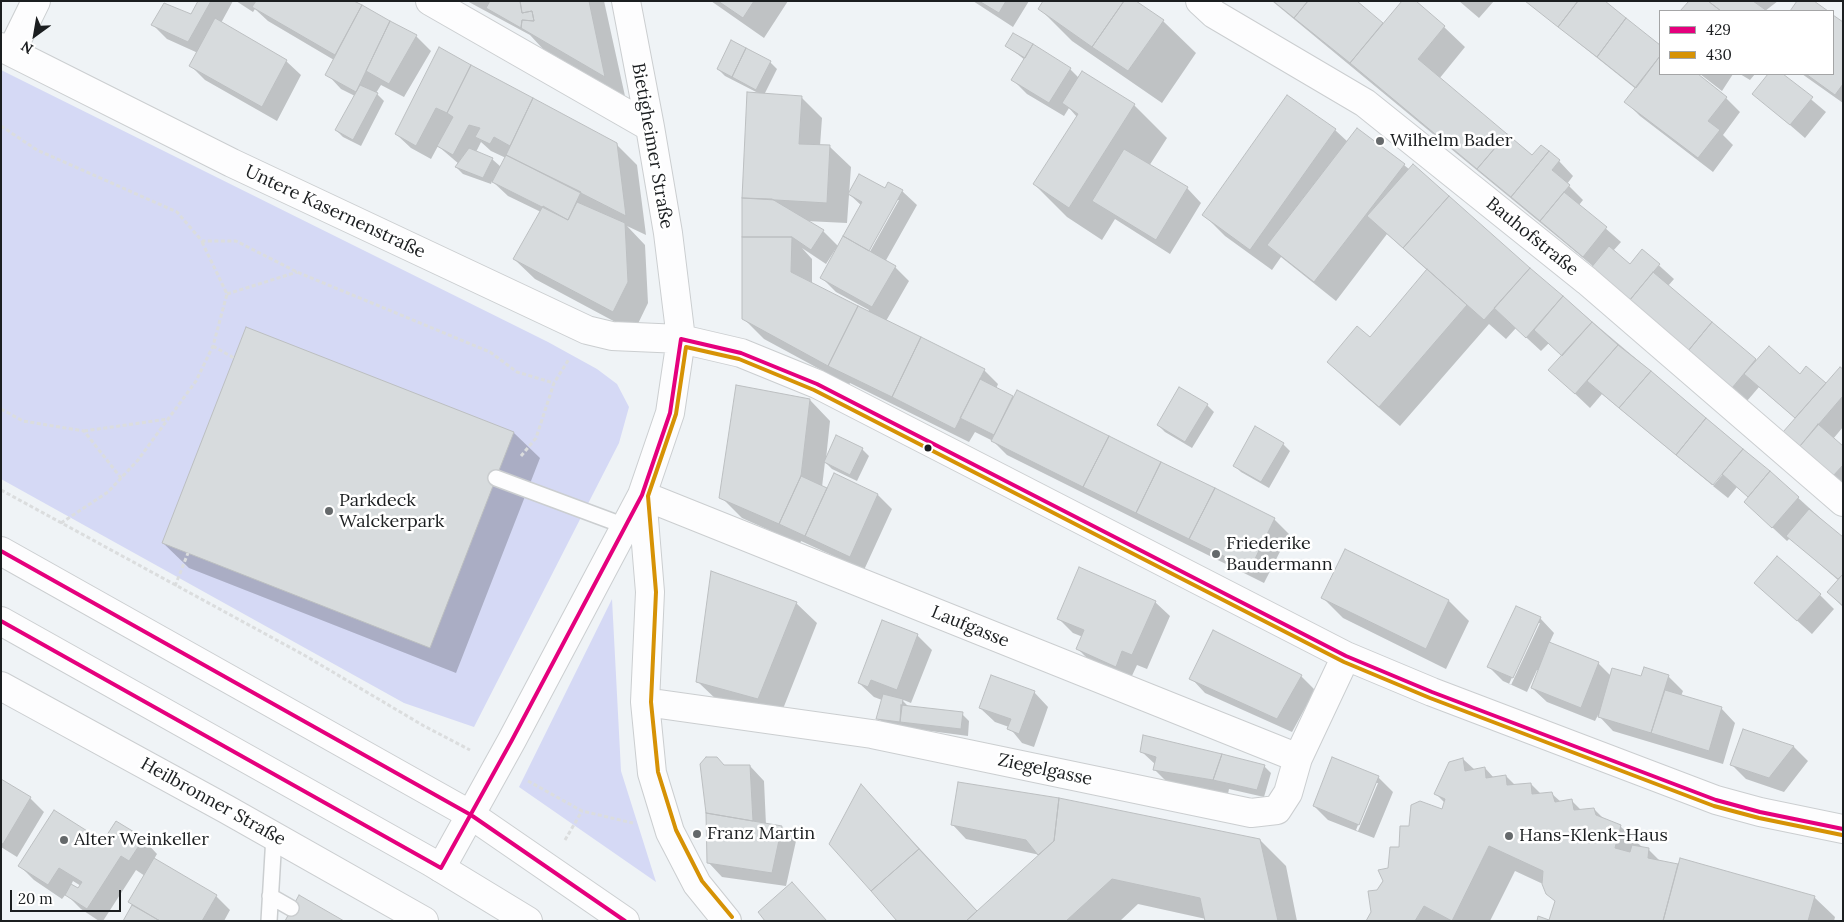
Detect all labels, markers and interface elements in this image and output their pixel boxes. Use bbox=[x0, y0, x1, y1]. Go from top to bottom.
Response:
north arrow bbox=[10, 10, 60, 60]
legend bbox=[1659, 10, 1834, 75]
text: 429 bbox=[1706, 20, 1731, 39]
text: N bbox=[18, 37, 36, 58]
text: 430 bbox=[1706, 45, 1732, 64]
street label: Bietigheimer Straße bbox=[627, 61, 677, 231]
place label: Wilhelm Bader bbox=[1390, 130, 1513, 152]
marker: Wilhelm Bader bbox=[1374, 135, 1386, 147]
street label: Untere Kasernenstraße bbox=[241, 161, 429, 263]
street label: Bauhofstraße bbox=[1481, 193, 1583, 281]
unlabelled marker bbox=[923, 443, 933, 453]
place label: Parkdeck Walckerpark bbox=[339, 490, 444, 532]
marker: Parkdeck Walckerpark bbox=[323, 505, 335, 517]
place label: Friederike Baudermann bbox=[1226, 533, 1333, 576]
marker: Friederike Baudermann bbox=[1210, 548, 1222, 560]
street label: Laufgasse bbox=[928, 602, 1012, 652]
street label: Ziegelgasse bbox=[996, 749, 1094, 791]
street label: Heilbronner Straße bbox=[137, 753, 289, 851]
place label: Franz Martin bbox=[707, 823, 815, 845]
place label: Hans-Klenk-Haus bbox=[1519, 825, 1668, 847]
marker: Franz Martin bbox=[691, 828, 703, 840]
place label: Alter Weinkeller bbox=[74, 829, 209, 851]
marker: Hans-Klenk-Haus bbox=[1503, 830, 1515, 842]
marker: Alter Weinkeller bbox=[58, 834, 70, 846]
scale bar bbox=[12, 880, 124, 912]
text: 20 m bbox=[18, 889, 53, 908]

